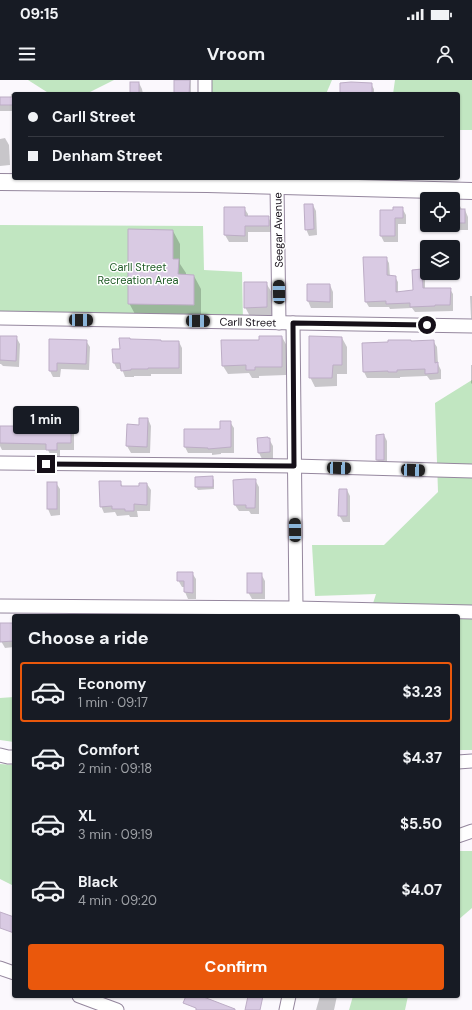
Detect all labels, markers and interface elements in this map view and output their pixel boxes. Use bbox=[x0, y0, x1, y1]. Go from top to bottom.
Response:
text: 09:15 bbox=[20, 4, 59, 24]
text: Vroom bbox=[207, 42, 265, 66]
icon: menu bbox=[16, 43, 38, 65]
icon: person bbox=[434, 43, 456, 65]
text: Carll Street bbox=[52, 107, 136, 127]
text: Denham Street bbox=[52, 146, 163, 166]
street label: Seegar Avenue bbox=[270, 192, 286, 268]
map controls bbox=[420, 192, 460, 280]
button: locate bbox=[420, 192, 460, 232]
button: layers bbox=[420, 240, 460, 280]
park label: Carll Street Recreation Area bbox=[98, 260, 178, 287]
car bbox=[273, 280, 285, 304]
car bbox=[69, 314, 93, 326]
car bbox=[186, 315, 210, 327]
street label: Carll Street bbox=[219, 315, 277, 329]
route start bbox=[418, 316, 436, 334]
callout: 1 min bbox=[13, 406, 79, 434]
text: 1 min bbox=[30, 411, 62, 428]
route end bbox=[37, 455, 55, 473]
car bbox=[327, 462, 351, 474]
car bbox=[401, 464, 425, 476]
car bbox=[289, 518, 301, 542]
text: Choose a ride bbox=[28, 626, 149, 650]
icon: car bbox=[30, 674, 66, 710]
text: Economy bbox=[78, 674, 146, 694]
text: $3.23 bbox=[402, 682, 442, 702]
text: 1 min · 09:17 bbox=[78, 694, 148, 711]
icon: car bbox=[30, 740, 66, 776]
text: Comfort bbox=[78, 740, 139, 760]
text: $4.37 bbox=[402, 748, 442, 768]
text: 2 min · 09:18 bbox=[78, 760, 152, 777]
icon: car bbox=[30, 806, 66, 842]
text: XL bbox=[78, 806, 96, 826]
text: $5.50 bbox=[400, 814, 442, 834]
text: 3 min · 09:19 bbox=[78, 826, 153, 843]
icon: car bbox=[30, 872, 66, 908]
text: Black bbox=[78, 872, 118, 892]
text: $4.07 bbox=[401, 880, 442, 900]
text: 4 min · 09:20 bbox=[78, 892, 157, 909]
button: Confirm bbox=[28, 944, 444, 990]

